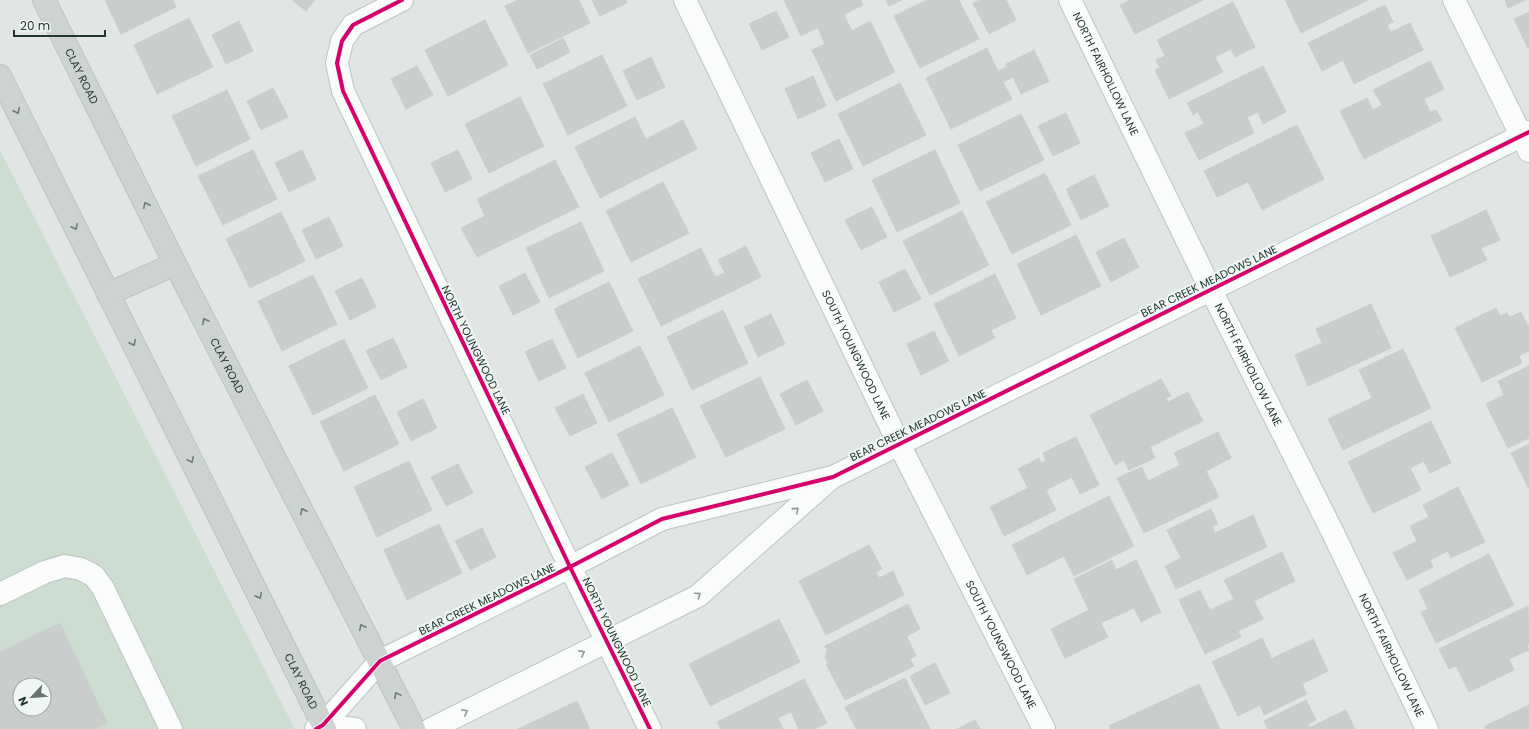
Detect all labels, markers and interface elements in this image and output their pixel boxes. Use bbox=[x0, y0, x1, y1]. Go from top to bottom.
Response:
street label: NORTH FAIRHOLLOW LANE bbox=[1069, 9, 1143, 138]
scale bar bbox=[14, 12, 105, 38]
text: 20 m bbox=[20, 17, 50, 34]
street label: CLAY ROAD bbox=[61, 45, 103, 107]
one-way arrow bbox=[12, 106, 20, 114]
one-way arrow bbox=[143, 202, 151, 209]
one-way arrow bbox=[70, 223, 78, 230]
street label: BEAR CREEK MEADOWS LANE bbox=[1138, 241, 1280, 321]
street label: NORTH YOUNGWOOD LANE bbox=[438, 282, 514, 418]
street label: SOUTH YOUNGWOOD LANE bbox=[818, 287, 894, 422]
street label: NORTH FAIRHOLLOW LANE bbox=[1211, 300, 1286, 429]
one-way arrow bbox=[202, 318, 209, 325]
street label: CLAY ROAD bbox=[206, 335, 248, 396]
one-way arrow bbox=[128, 339, 136, 347]
street label: BEAR CREEK MEADOWS LANE bbox=[847, 385, 989, 465]
one-way arrow bbox=[186, 455, 194, 463]
one-way arrow bbox=[791, 507, 798, 514]
one-way arrow bbox=[300, 508, 308, 515]
street label: BEAR CREEK MEADOWS LANE bbox=[416, 559, 558, 639]
street label: NORTH YOUNGWOOD LANE bbox=[579, 574, 655, 710]
street label: SOUTH YOUNGWOOD LANE bbox=[962, 578, 1040, 712]
one-way arrow bbox=[254, 591, 262, 599]
street label: NORTH FAIRHOLLOW LANE bbox=[1355, 591, 1428, 720]
one-way arrow bbox=[693, 593, 700, 600]
one-way arrow bbox=[360, 623, 367, 631]
street label: CLAY ROAD bbox=[281, 650, 322, 712]
one-way arrow bbox=[577, 650, 585, 658]
north arrow bbox=[12, 677, 52, 717]
one-way arrow bbox=[394, 692, 402, 699]
text: N bbox=[14, 694, 32, 709]
one-way arrow bbox=[461, 709, 469, 716]

